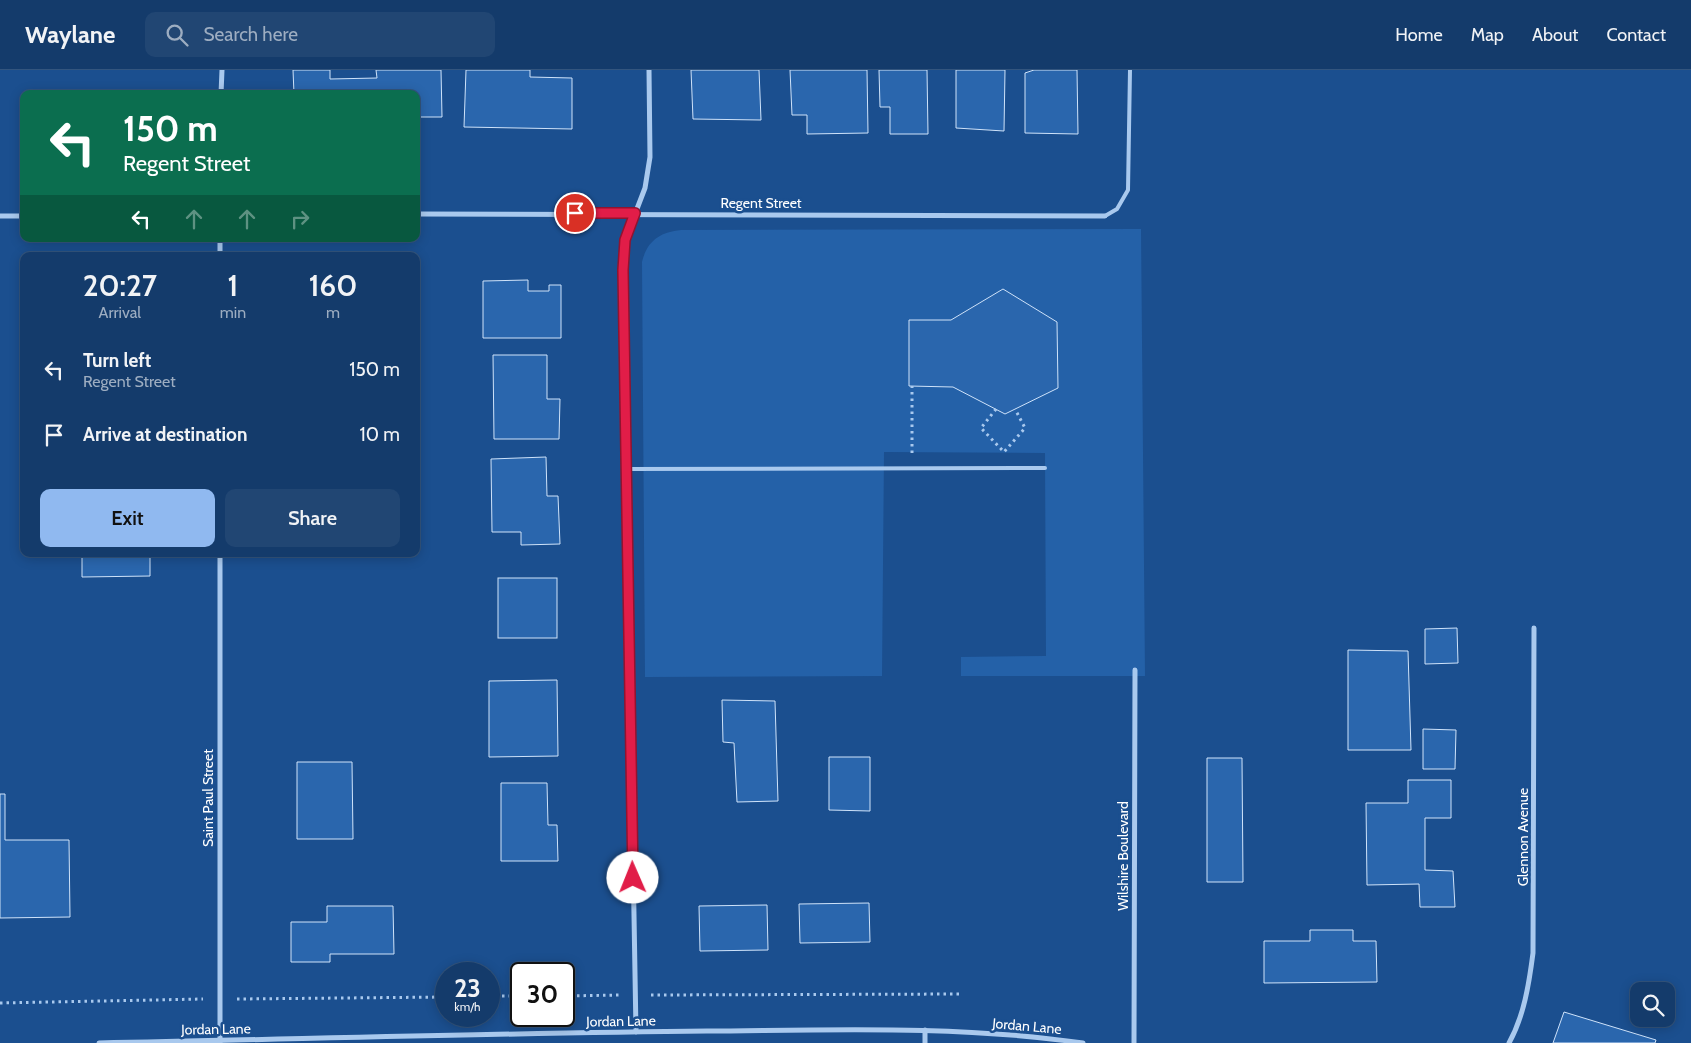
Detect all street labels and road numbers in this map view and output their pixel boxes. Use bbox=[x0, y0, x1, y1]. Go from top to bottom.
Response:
street label: Regent Street bbox=[720, 194, 802, 212]
street label: Saint Paul Street bbox=[199, 749, 217, 847]
street label: Glennon Avenue bbox=[1514, 788, 1532, 886]
street label: Wilshire Boulevard bbox=[1114, 801, 1132, 911]
street label: Jordan Lane bbox=[585, 1011, 656, 1031]
street label: Jordan Lane bbox=[991, 1014, 1062, 1038]
street label: Jordan Lane bbox=[180, 1019, 251, 1039]

